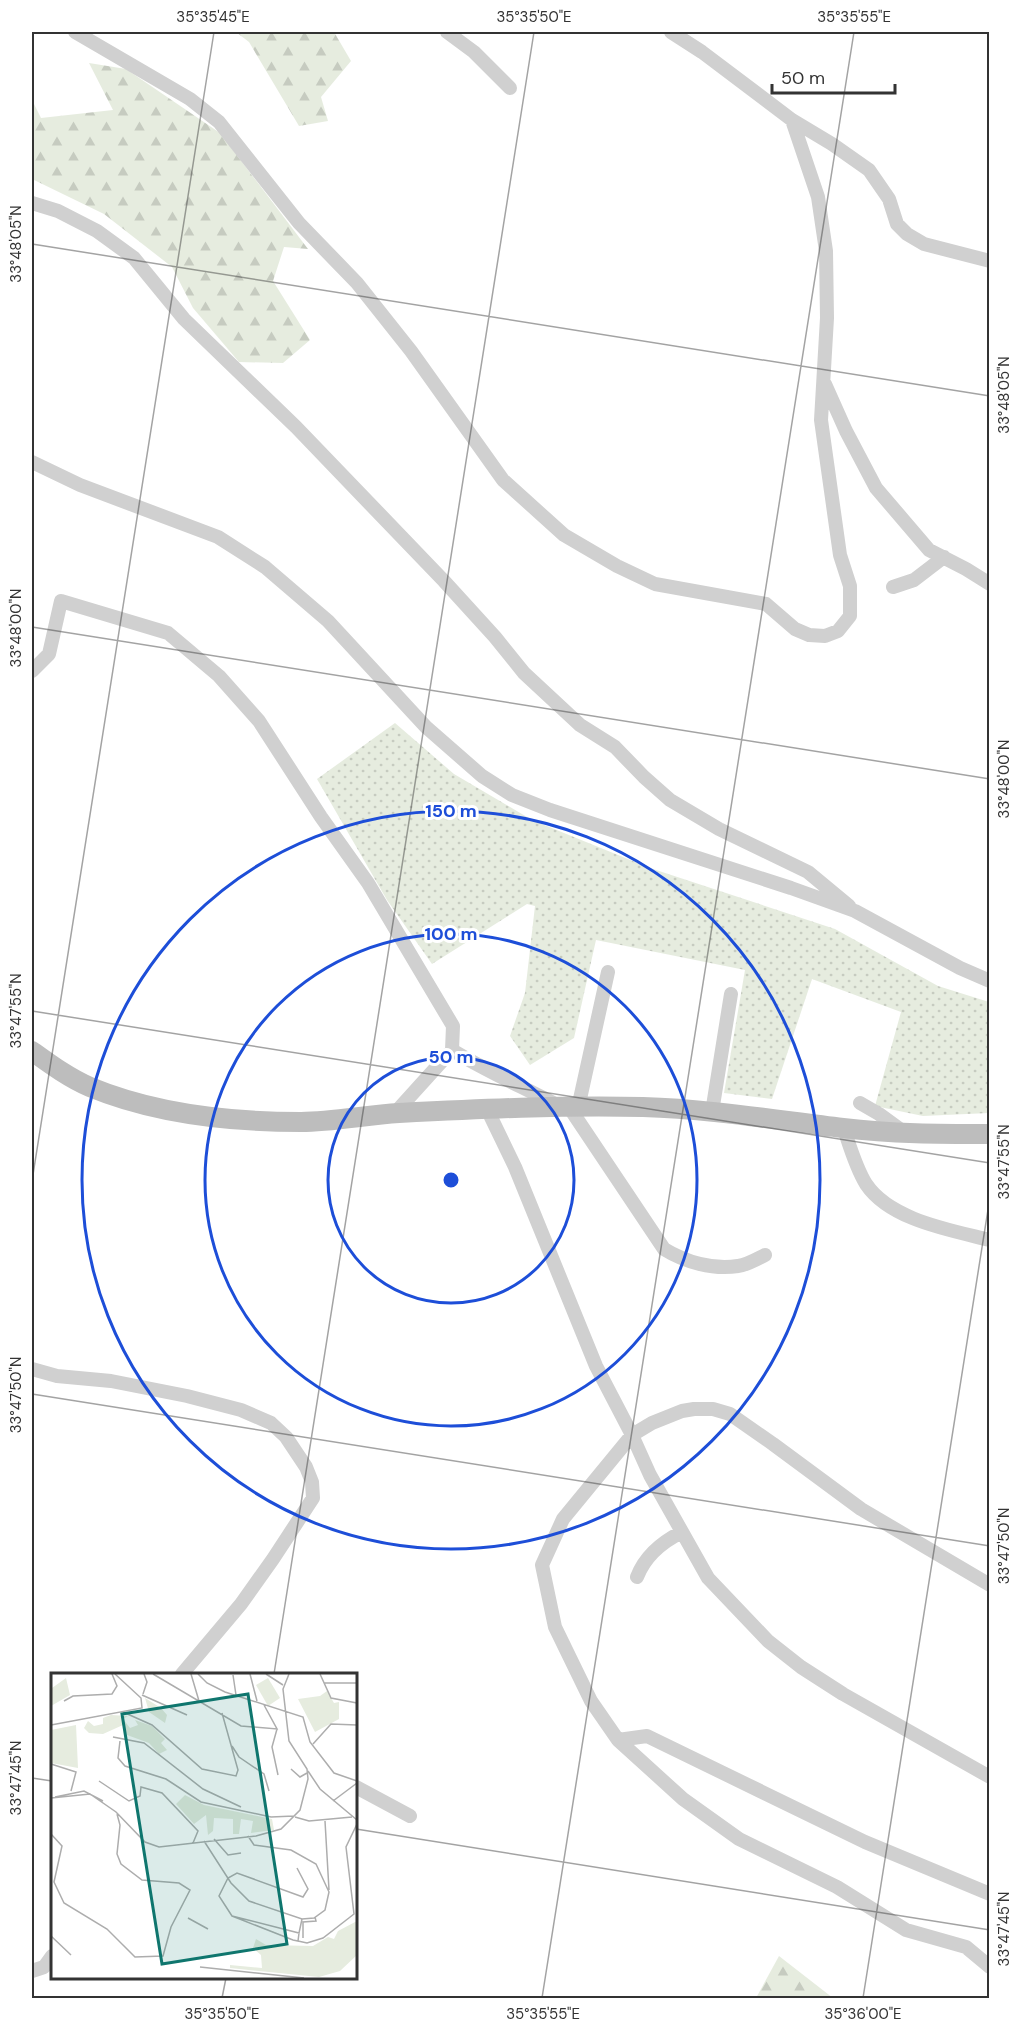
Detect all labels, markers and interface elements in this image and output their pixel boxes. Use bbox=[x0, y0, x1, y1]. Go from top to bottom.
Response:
text: 35°35'45"E bbox=[176, 7, 250, 27]
text: 35°35'50"E bbox=[496, 7, 572, 27]
text: 35°35'55"E bbox=[817, 7, 891, 27]
scale bar bbox=[772, 57, 895, 95]
text: 50 m bbox=[781, 66, 825, 90]
text: 33°48'05"N bbox=[6, 205, 26, 283]
text: 33°48'05"N bbox=[994, 356, 1014, 434]
text: 33°48'00"N bbox=[6, 589, 26, 667]
text: 33°48'00"N bbox=[994, 740, 1014, 818]
text: 150 m bbox=[425, 799, 477, 823]
text: 100 m bbox=[424, 922, 478, 946]
text: 33°47'55"N bbox=[6, 973, 26, 1049]
text: 50 m bbox=[428, 1045, 474, 1069]
text: 33°47'55"N bbox=[994, 1124, 1014, 1200]
centre of rings bbox=[441, 1170, 461, 1190]
text: 33°47'50"N bbox=[6, 1357, 26, 1433]
text: 33°47'50"N bbox=[994, 1508, 1014, 1584]
inset map bbox=[51, 1673, 357, 1979]
text: 33°47'45"N bbox=[6, 1741, 26, 1815]
text: 33°47'45"N bbox=[994, 1892, 1014, 1966]
text: 35°35'50"E bbox=[184, 2004, 260, 2024]
text: 35°35'55"E bbox=[506, 2004, 580, 2024]
text: 35°36'00"E bbox=[824, 2004, 902, 2024]

